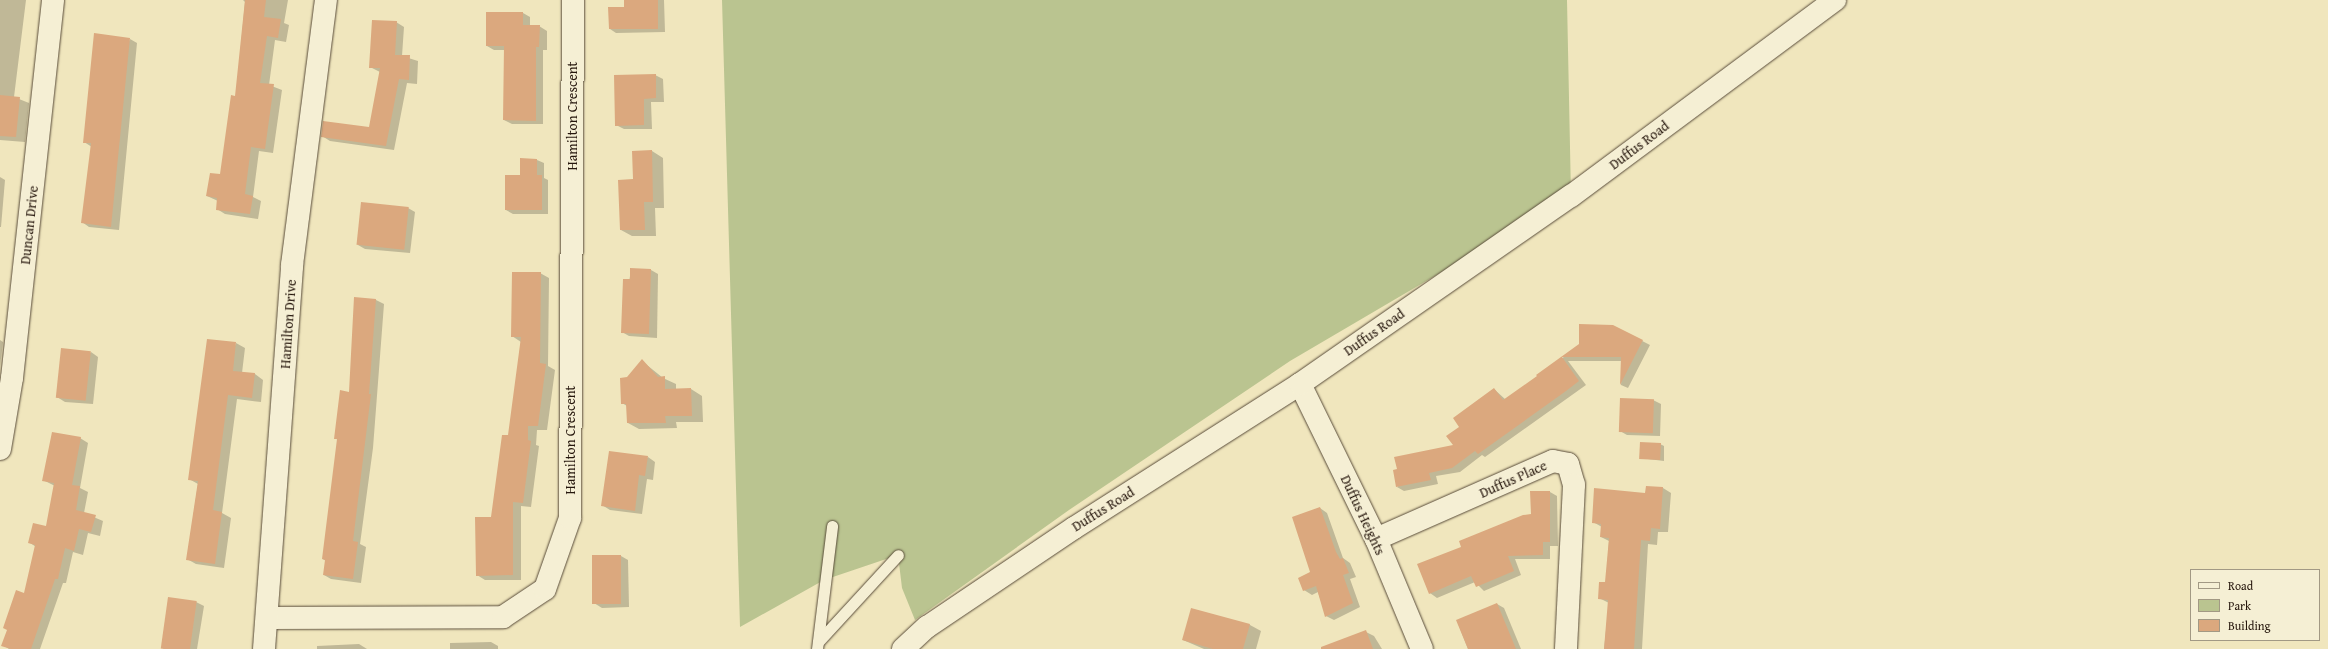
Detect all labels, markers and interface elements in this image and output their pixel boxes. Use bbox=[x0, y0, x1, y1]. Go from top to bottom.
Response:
street label: Hamilton Crescent bbox=[564, 61, 580, 171]
street label: Duffus Road bbox=[1606, 117, 1672, 173]
street label: Duncan Drive bbox=[17, 185, 41, 265]
street label: Hamilton Drive bbox=[276, 279, 300, 369]
street label: Duffus Road bbox=[1340, 305, 1408, 359]
street label: Hamilton Crescent bbox=[562, 385, 578, 495]
street label: Duffus Place bbox=[1477, 457, 1549, 501]
street label: Duffus Heights bbox=[1337, 472, 1389, 558]
street label: Duffus Road bbox=[1069, 483, 1137, 535]
legend bbox=[2190, 569, 2320, 641]
text: Road bbox=[2228, 577, 2253, 594]
text: Park bbox=[2228, 597, 2251, 614]
text: Building bbox=[2228, 617, 2271, 634]

